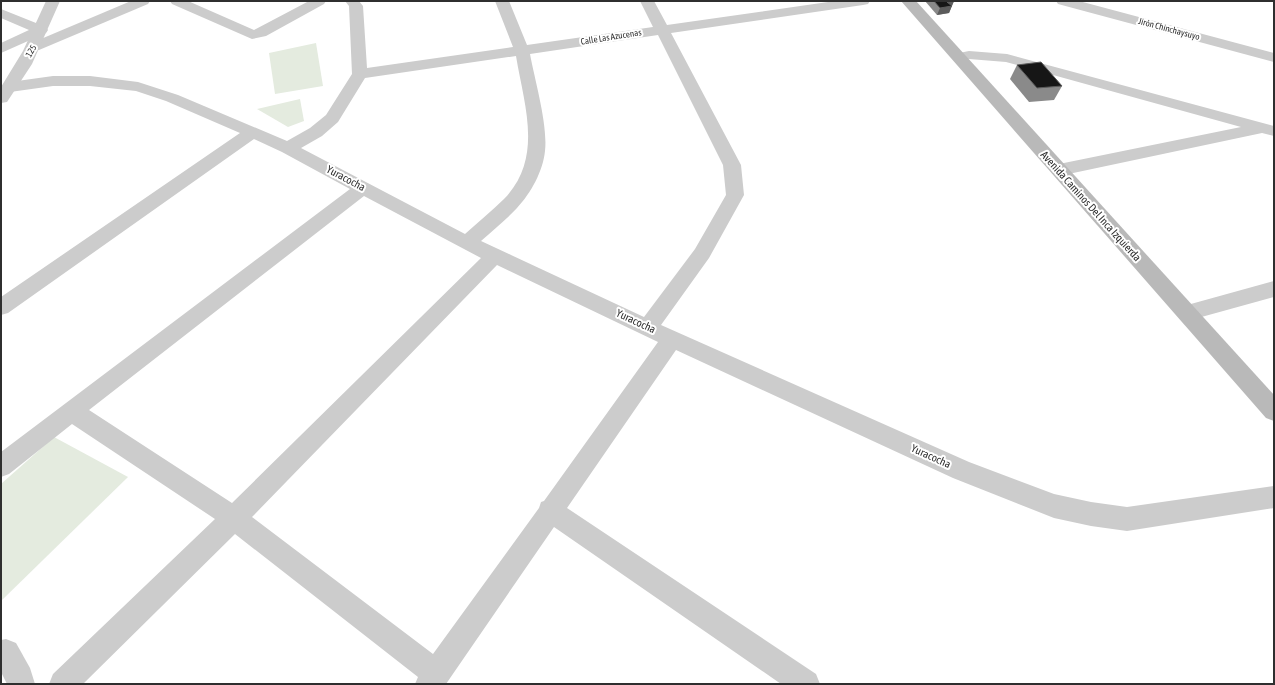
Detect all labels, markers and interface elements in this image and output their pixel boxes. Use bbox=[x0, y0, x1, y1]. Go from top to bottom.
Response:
street label: Jirón Chinchaysuyo bbox=[1137, 16, 1201, 42]
street label: Calle Las Azucenas bbox=[580, 27, 642, 47]
street label: 125 bbox=[23, 43, 39, 59]
street label: Avenida Caminos Del Inca Izquierda bbox=[1038, 149, 1144, 263]
street label: Yuracocha bbox=[325, 163, 367, 193]
street label: Yuracocha bbox=[614, 307, 658, 335]
street label: Yuracocha bbox=[909, 442, 953, 470]

